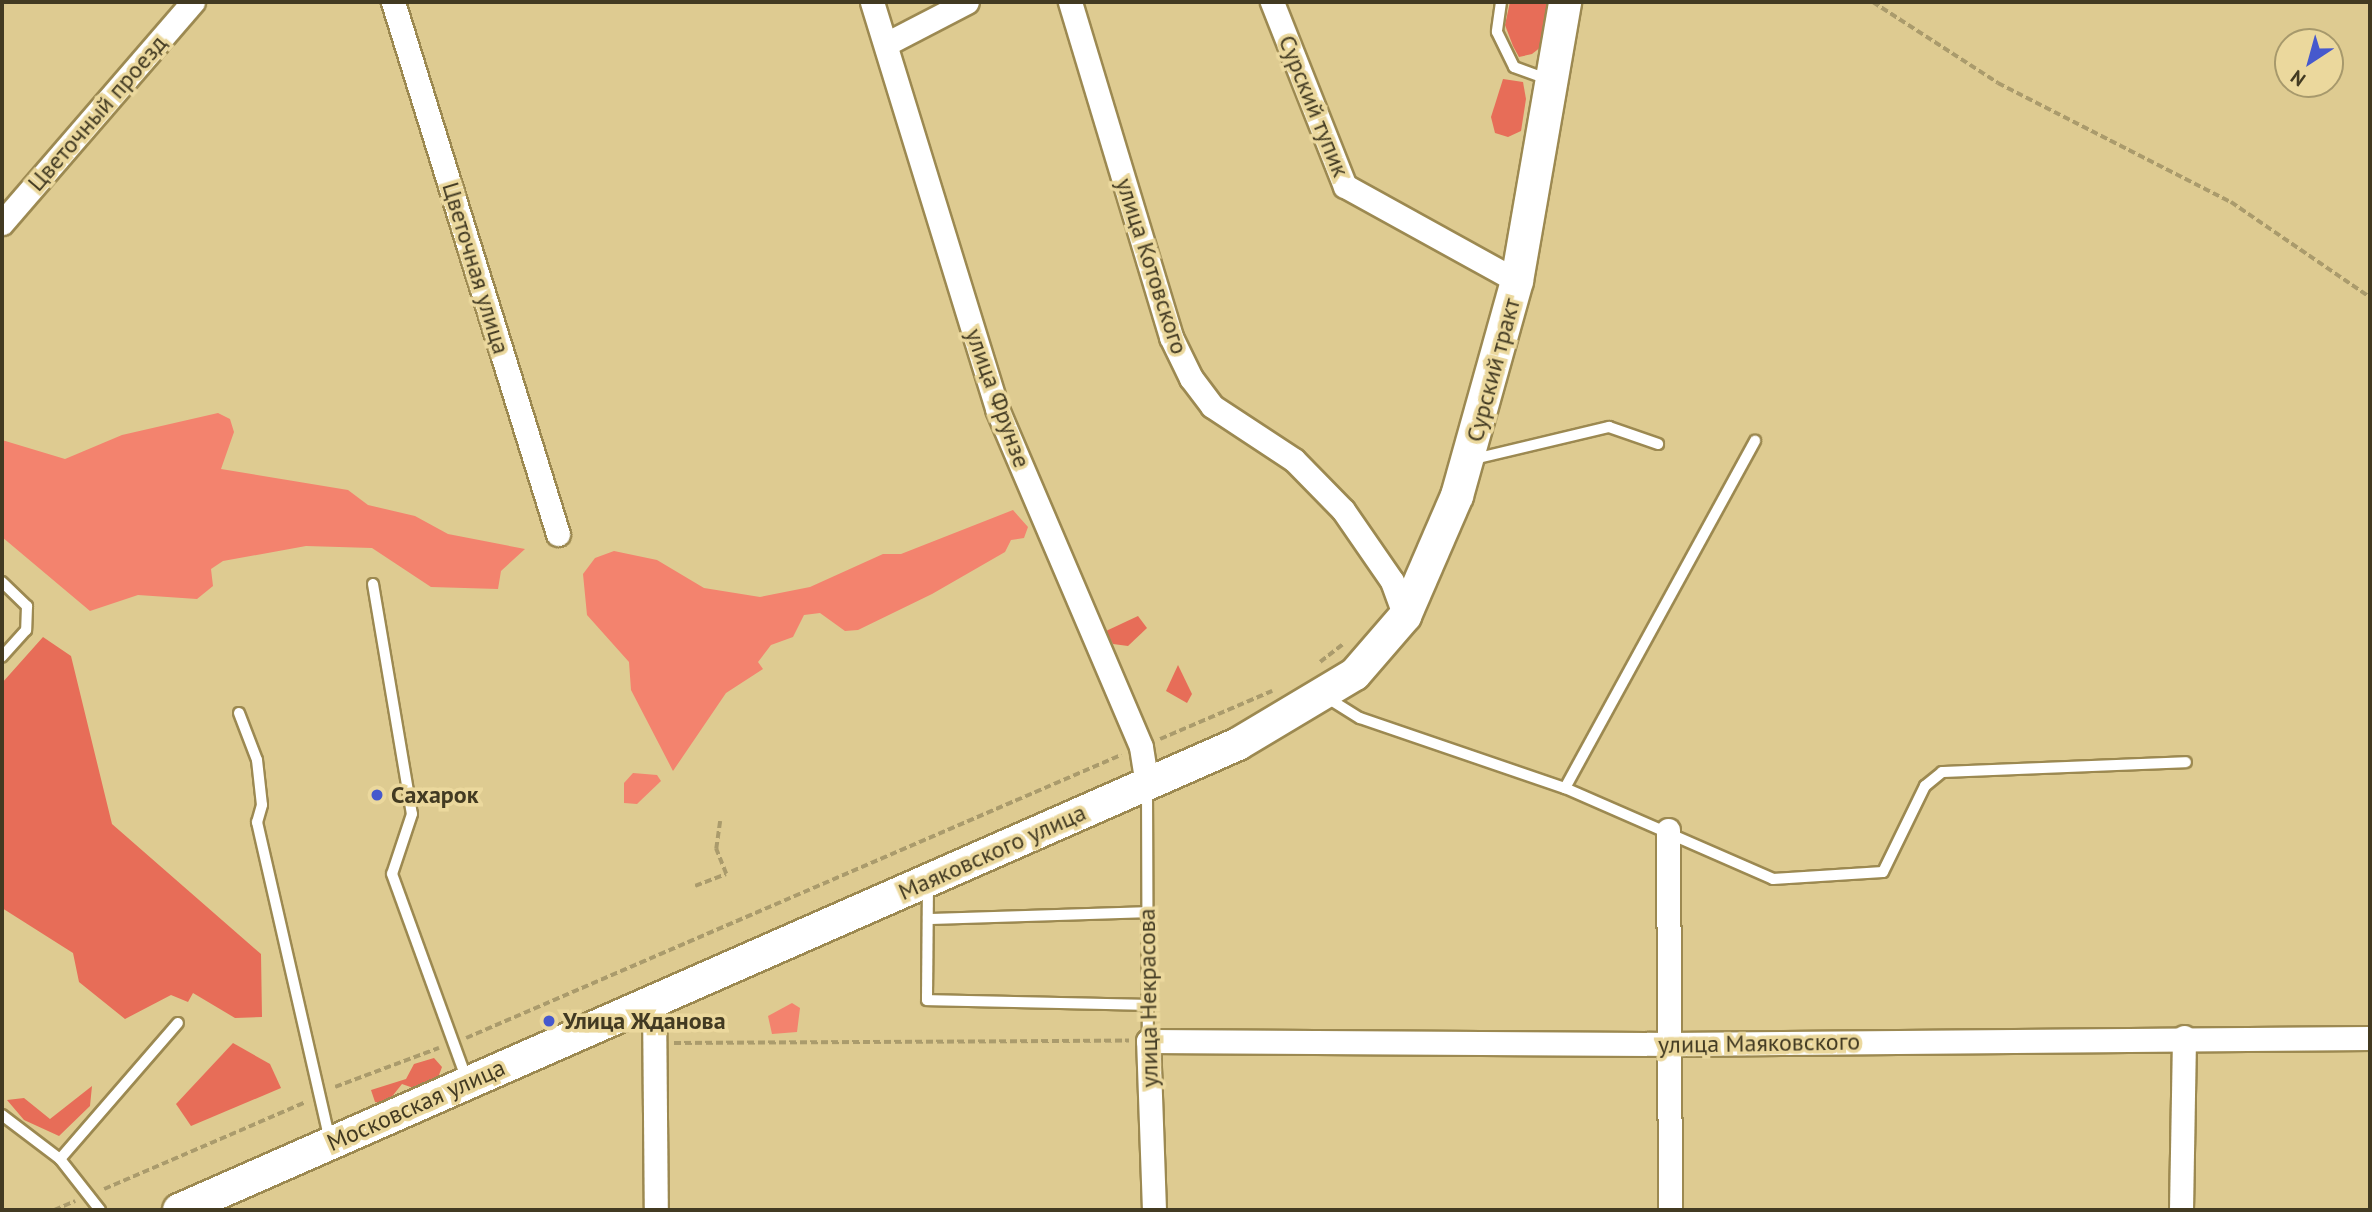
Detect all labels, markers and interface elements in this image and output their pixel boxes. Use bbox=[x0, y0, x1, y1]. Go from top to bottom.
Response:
north arrow bbox=[2274, 28, 2344, 98]
street label: Цветочный проезд bbox=[21, 29, 173, 197]
street label: Сурский тупик bbox=[1272, 31, 1356, 181]
text: N bbox=[2286, 65, 2310, 92]
street label: улица Котовского bbox=[1110, 174, 1194, 358]
street label: Цветочная улица bbox=[436, 179, 516, 357]
street label: Сурский тракт bbox=[1460, 295, 1526, 445]
street label: улица Фрунзе bbox=[960, 325, 1036, 471]
place label: Сахарок bbox=[391, 781, 478, 809]
marker: Сахарок bbox=[369, 787, 385, 803]
street label: Маяковского улица bbox=[894, 798, 1090, 906]
street label: улица Некрасова bbox=[1132, 908, 1164, 1088]
place label: Улица Жданова bbox=[563, 1007, 726, 1035]
marker: Улица Жданова bbox=[541, 1013, 557, 1029]
street label: улица Маяковского bbox=[1658, 1027, 1860, 1059]
street label: Московская улица bbox=[323, 1053, 509, 1157]

